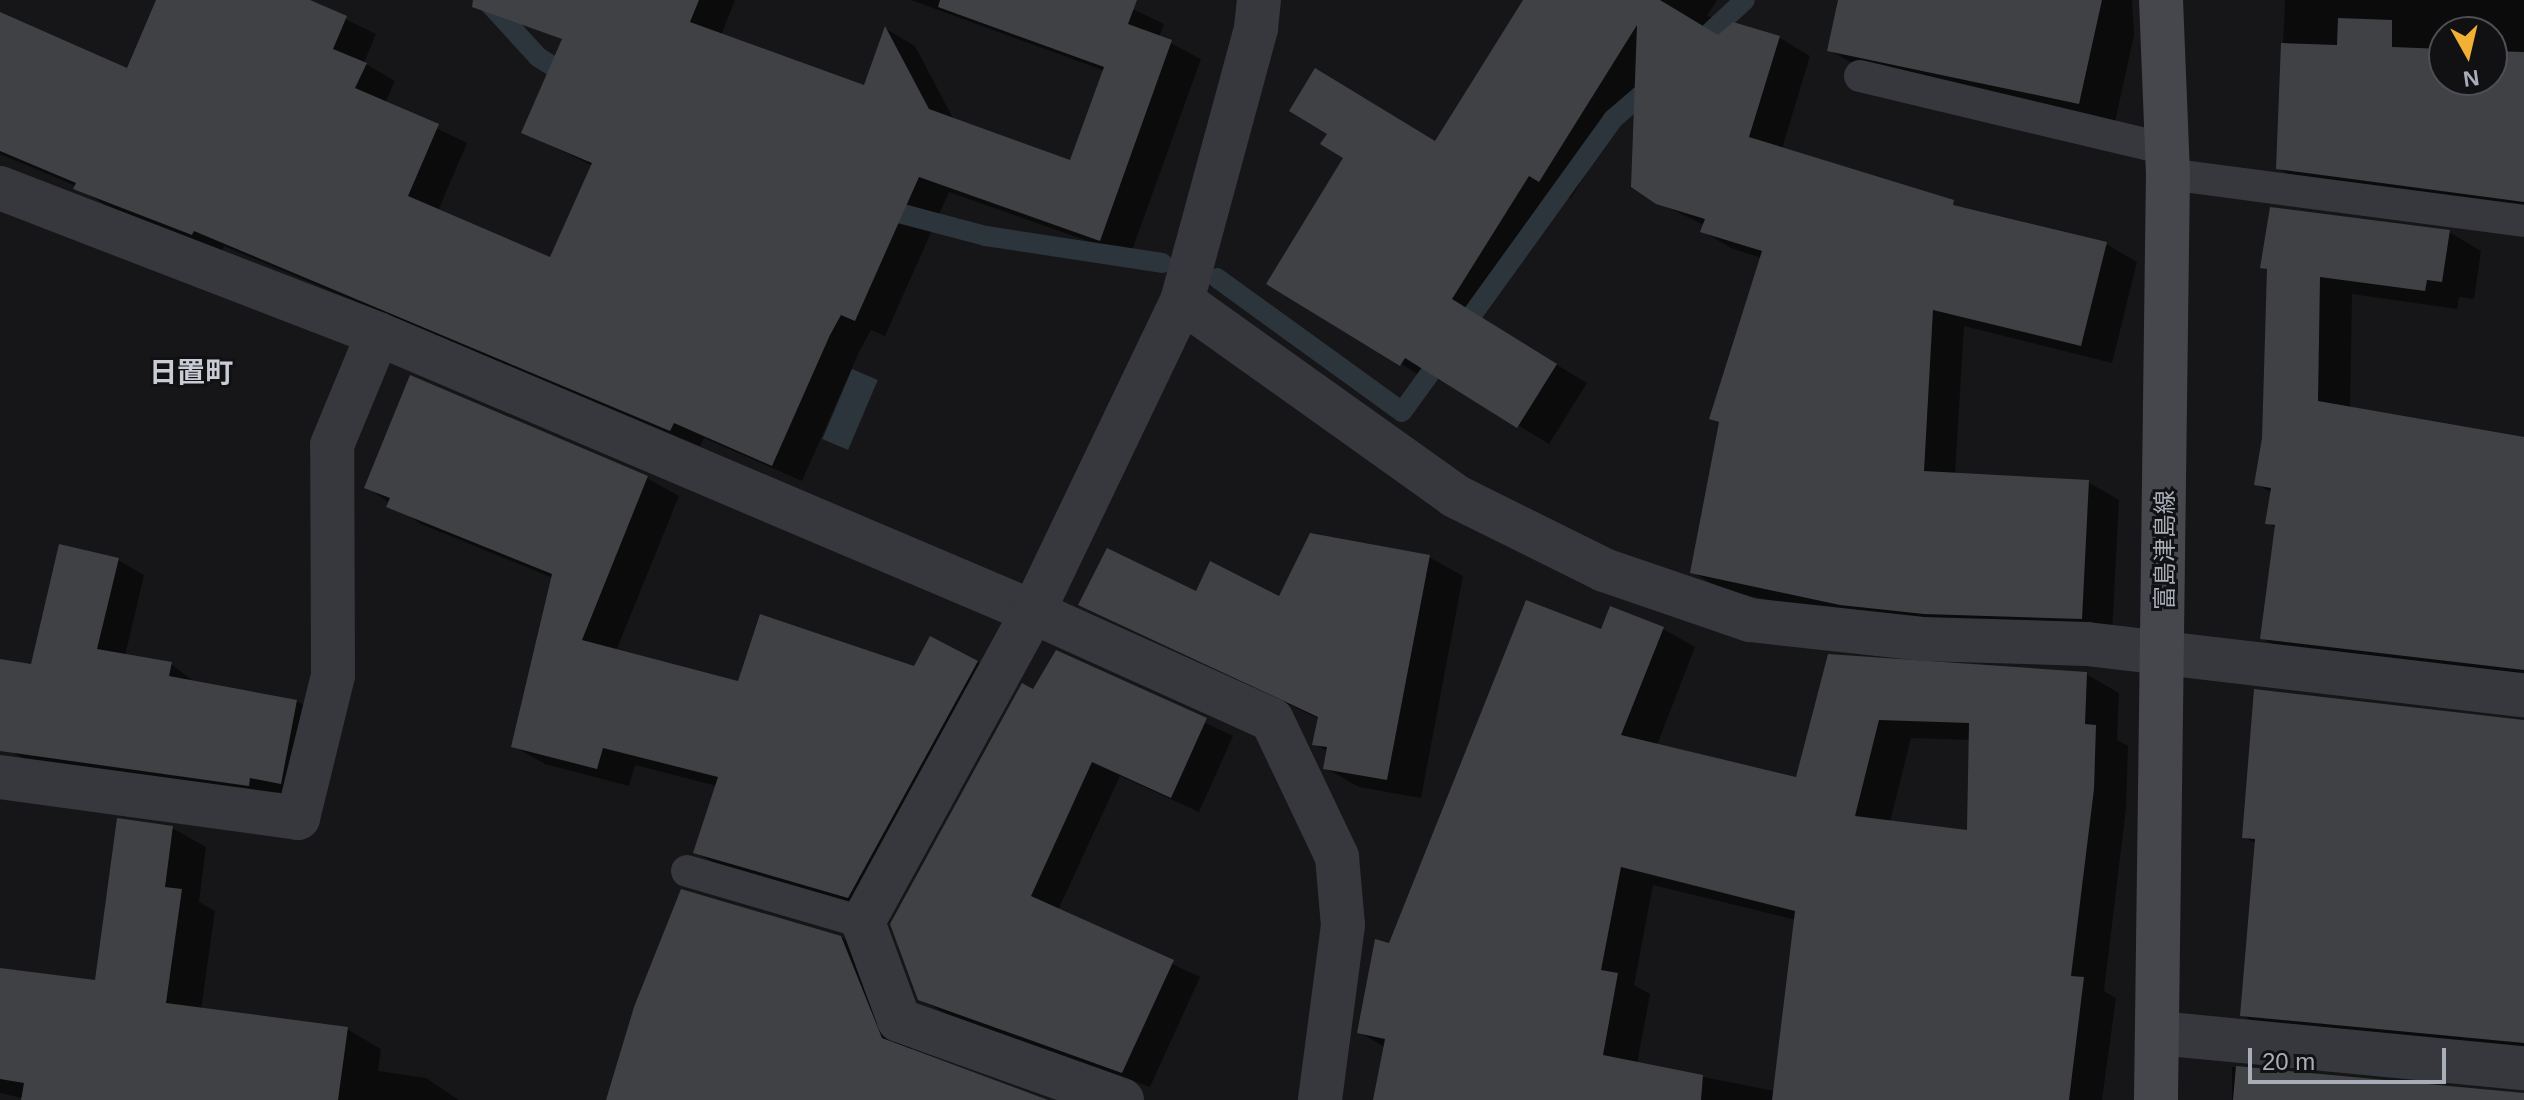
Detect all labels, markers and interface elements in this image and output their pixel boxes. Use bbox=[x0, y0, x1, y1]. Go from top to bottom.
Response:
north arrow bbox=[2428, 16, 2508, 96]
text: N bbox=[2462, 65, 2481, 92]
district label: 日置町 bbox=[149, 356, 233, 390]
street label: 富島津島線 bbox=[2151, 490, 2179, 610]
scale bar bbox=[2252, 1032, 2450, 1082]
text: 20 m bbox=[2262, 1048, 2315, 1075]

